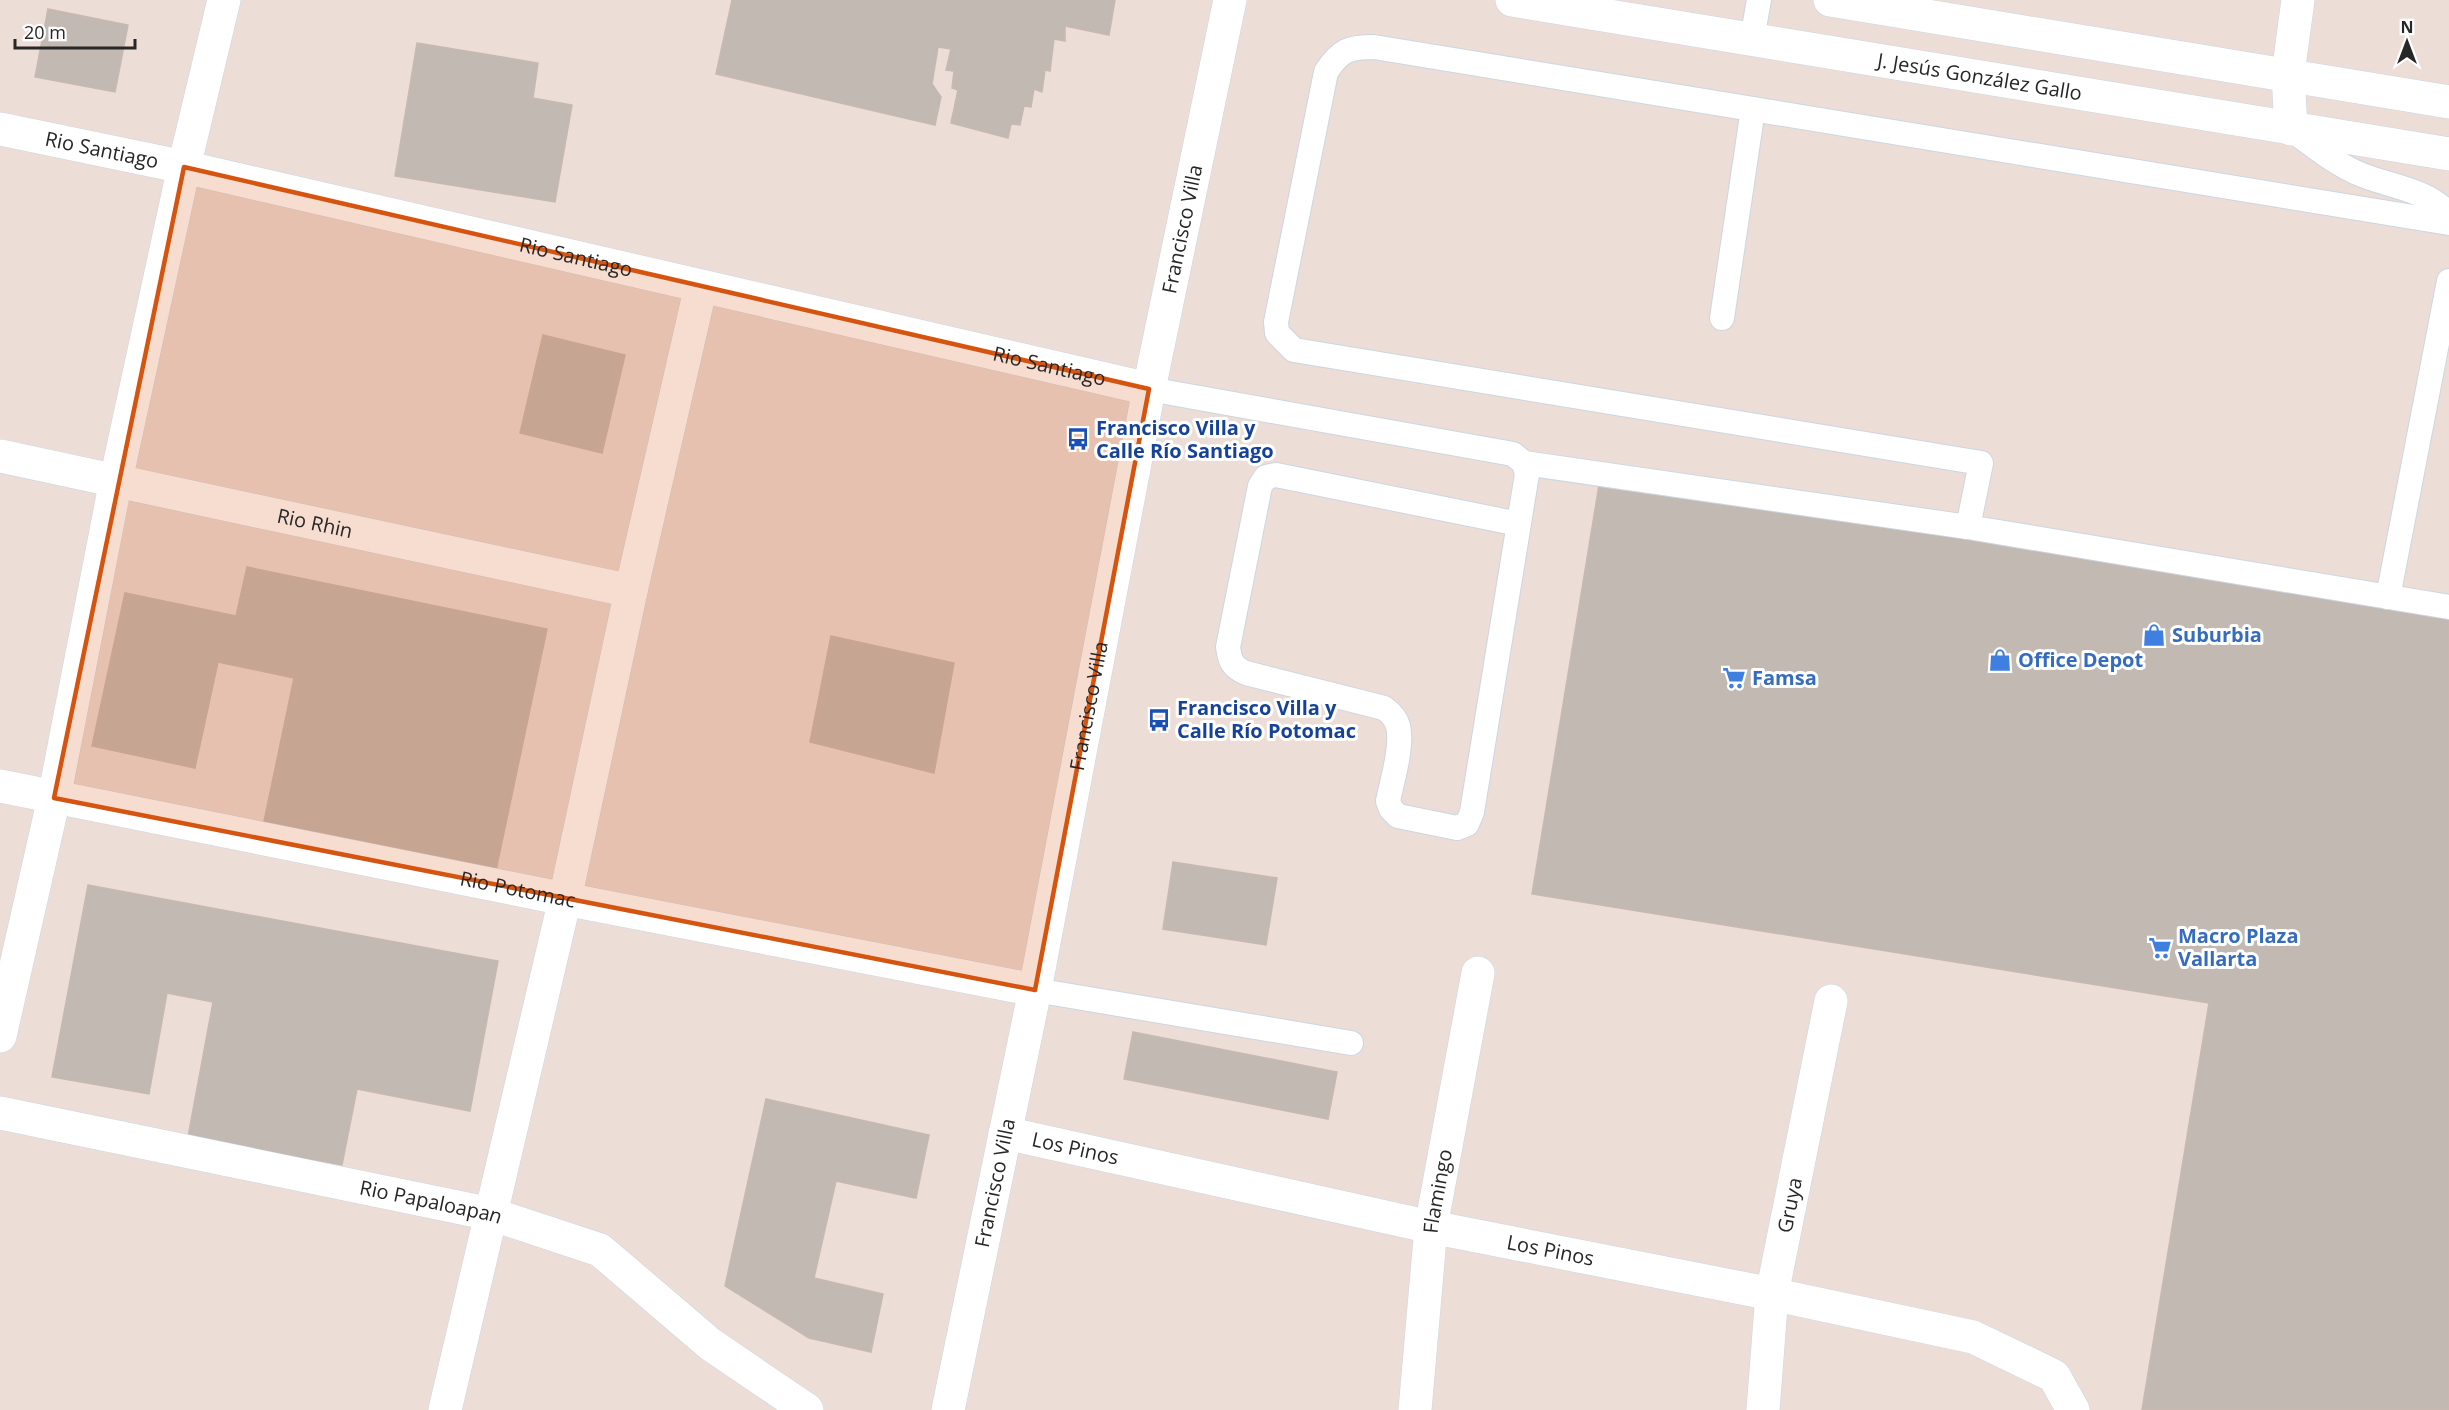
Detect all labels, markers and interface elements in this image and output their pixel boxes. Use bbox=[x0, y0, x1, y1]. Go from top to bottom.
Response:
scale bar bbox=[15, 12, 135, 50]
north arrow bbox=[2377, 12, 2437, 72]
text: N bbox=[2400, 16, 2414, 38]
text: 20 m bbox=[24, 20, 66, 44]
street label: J. Jesús González Gallo bbox=[1873, 46, 2084, 106]
street label: Rio Santiago bbox=[43, 125, 161, 174]
street label: Francisco Villa bbox=[1155, 162, 1208, 296]
street label: Rio Santiago bbox=[517, 231, 635, 283]
street label: Rio Santiago bbox=[990, 340, 1109, 392]
place label: Francisco Villa y Calle Río Santiago bbox=[1096, 414, 1274, 464]
bus stop icon: Francisco Villa y Calle Río Santiago bbox=[1065, 426, 1091, 452]
street label: Rio Rhin bbox=[275, 502, 355, 544]
place label: Suburbia bbox=[2172, 621, 2262, 648]
shop icon: Suburbia bbox=[2141, 622, 2167, 648]
street label: Francisco Villa bbox=[1063, 639, 1114, 773]
place label: Office Depot bbox=[2018, 646, 2143, 673]
shop icon: Office Depot bbox=[1987, 647, 2013, 673]
place label: Famsa bbox=[1752, 664, 1817, 691]
supermarket icon: Famsa bbox=[1721, 665, 1747, 691]
place label: Francisco Villa y Calle Río Potomac bbox=[1177, 694, 1356, 744]
bus stop icon: Francisco Villa y Calle Río Potomac bbox=[1146, 707, 1172, 733]
street label: Rio Potomac bbox=[458, 864, 578, 914]
place label: Macro Plaza Vallarta bbox=[2178, 922, 2298, 972]
supermarket icon: Macro Plaza Vallarta bbox=[2147, 935, 2173, 961]
street label: Francisco Villa bbox=[968, 1116, 1021, 1250]
street label: Los Pinos bbox=[1029, 1125, 1121, 1171]
street label: Flamingo bbox=[1417, 1147, 1458, 1234]
street label: Rio Papaloapan bbox=[357, 1173, 506, 1230]
street label: Gruya bbox=[1771, 1175, 1808, 1235]
street label: Los Pinos bbox=[1505, 1228, 1596, 1272]

